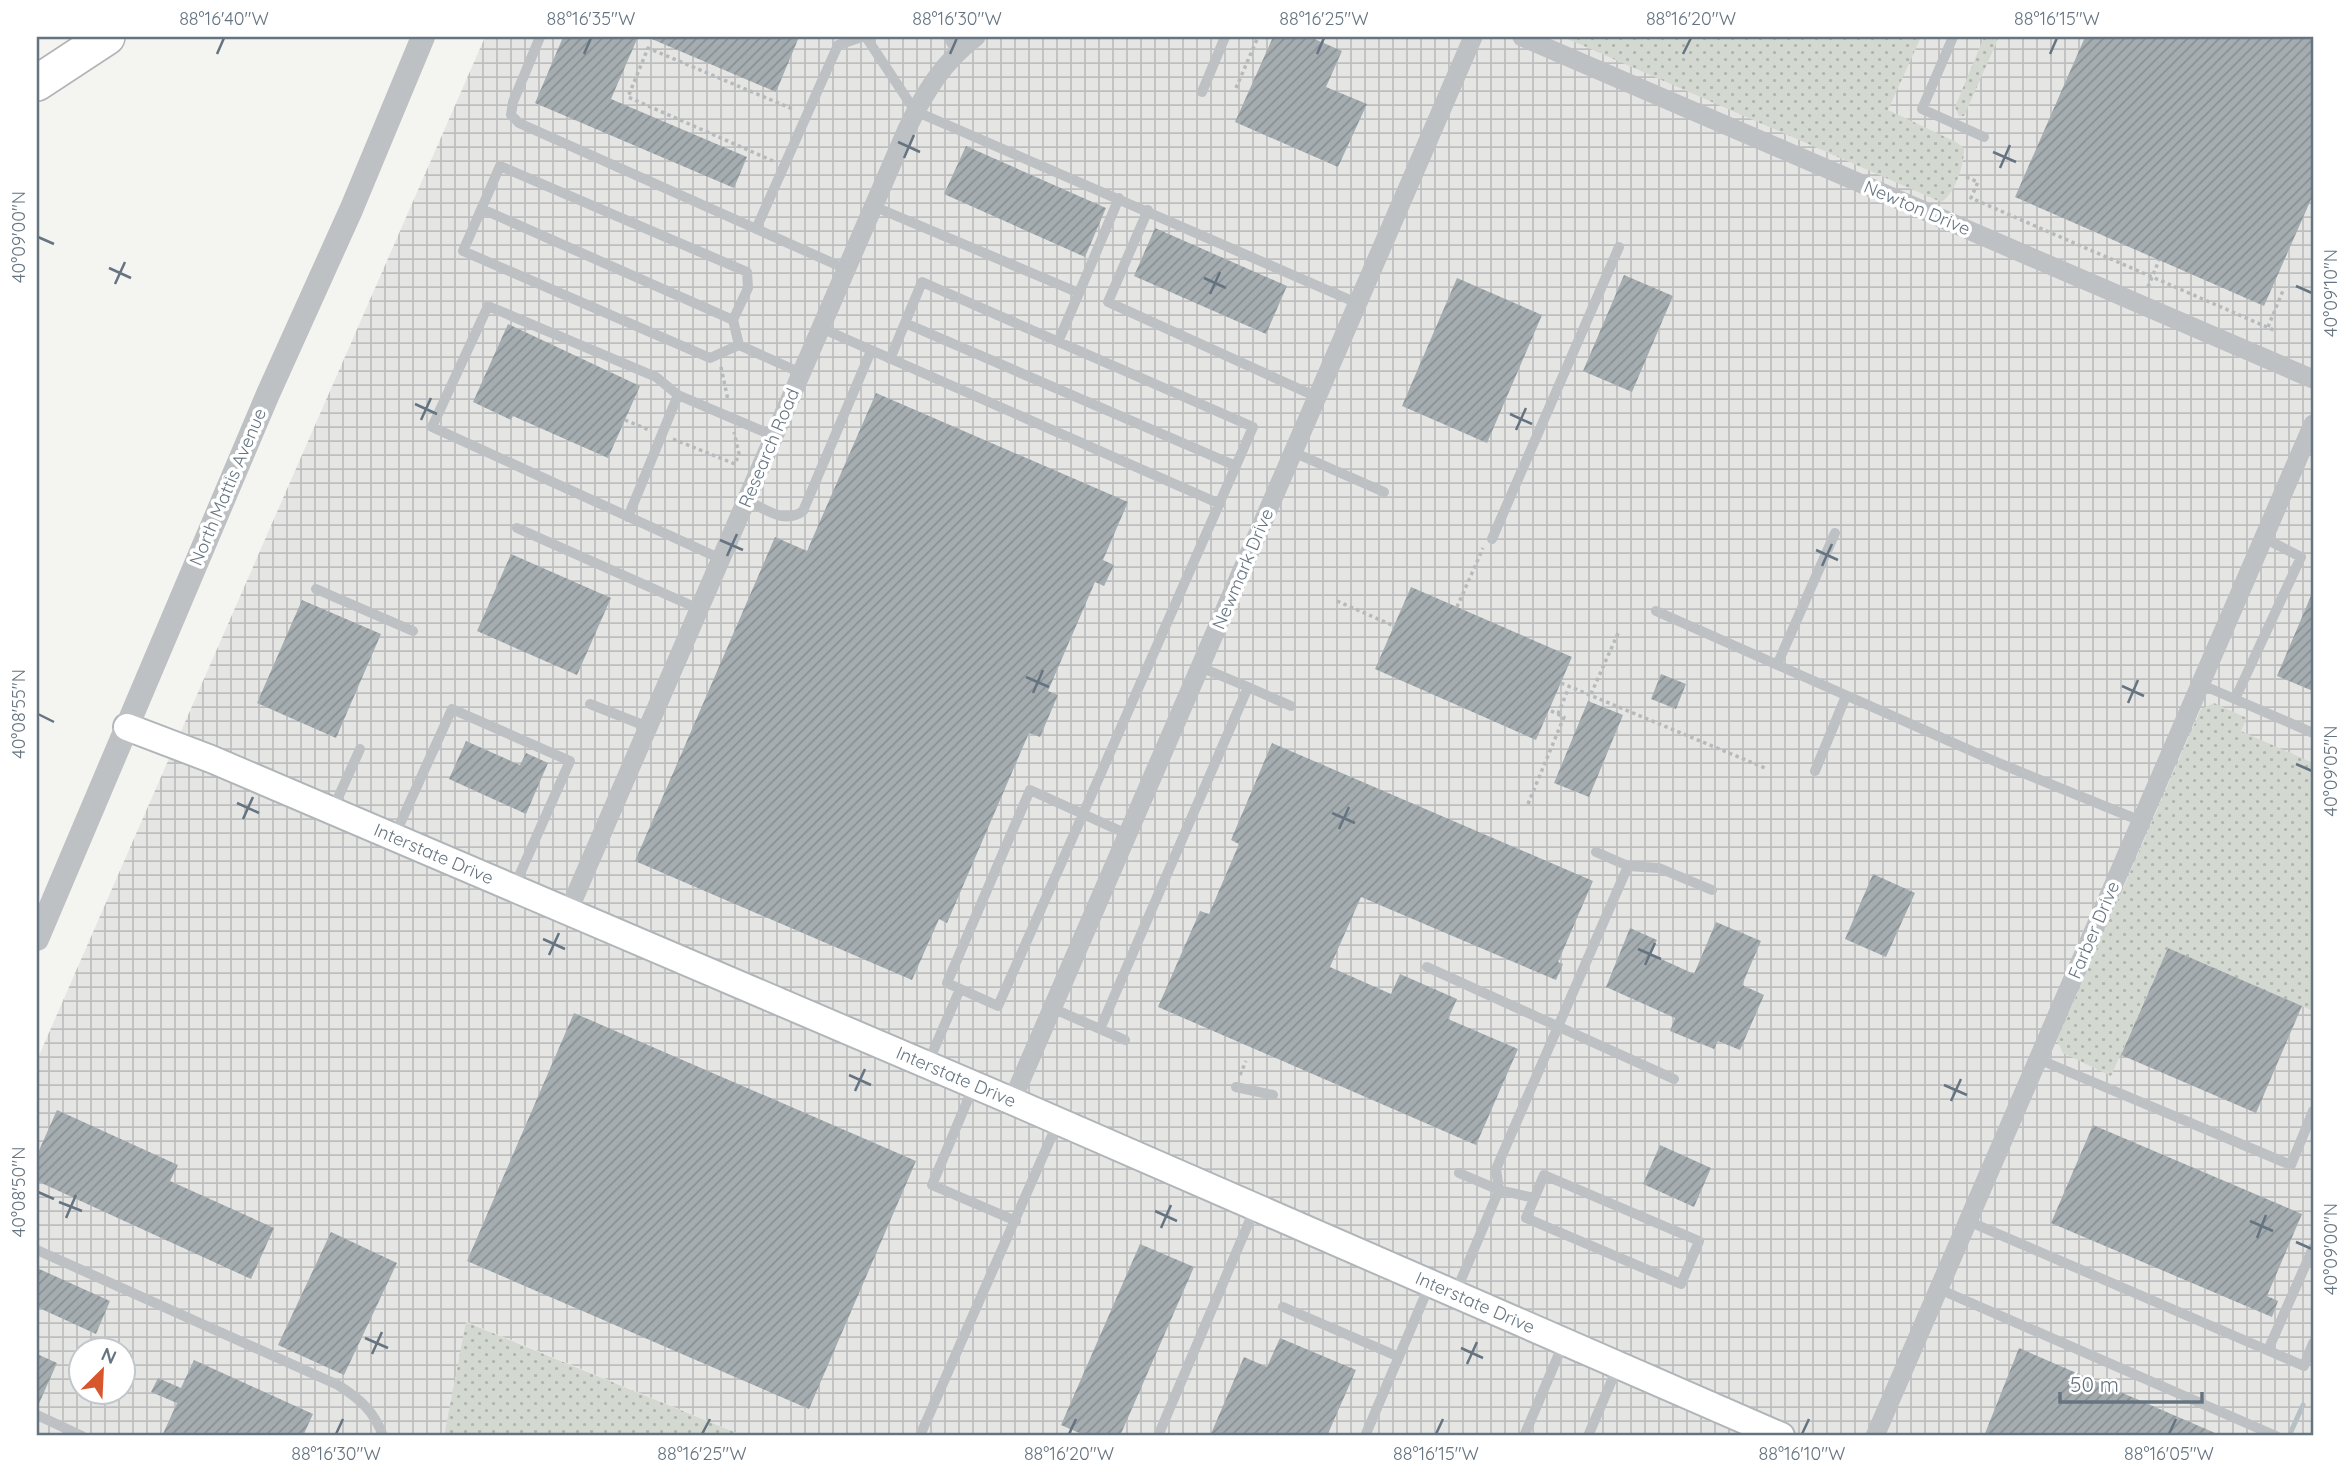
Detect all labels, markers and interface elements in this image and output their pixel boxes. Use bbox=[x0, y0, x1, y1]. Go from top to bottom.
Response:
text: 88°16'40"W bbox=[179, 7, 269, 30]
text: 88°16'35"W bbox=[547, 7, 635, 30]
text: 88°16'30"W bbox=[912, 7, 1002, 30]
text: 88°16'25"W bbox=[1279, 7, 1369, 30]
text: 88°16'20"W bbox=[1646, 7, 1736, 30]
text: 88°16'15"W bbox=[2014, 7, 2100, 30]
street label: Newton Drive bbox=[1861, 175, 1974, 240]
text: 40°09'00"N bbox=[7, 191, 30, 283]
text: 40°09'10"N bbox=[2319, 249, 2342, 337]
street label: Research Road bbox=[733, 385, 804, 511]
street label: North Mattis Avenue bbox=[184, 405, 271, 569]
street label: Newmark Drive bbox=[1207, 505, 1278, 633]
text: 40°08'55"N bbox=[7, 669, 30, 759]
text: 40°09'05"N bbox=[2319, 726, 2342, 816]
street label: Interstate Drive bbox=[370, 818, 497, 889]
street label: Farber Drive bbox=[2063, 877, 2124, 982]
street label: Interstate Drive bbox=[893, 1041, 1020, 1112]
text: 40°08'50"N bbox=[7, 1147, 30, 1237]
text: 40°09'00"N bbox=[2319, 1203, 2342, 1295]
street label: Interstate Drive bbox=[1412, 1266, 1539, 1338]
north arrow bbox=[66, 1336, 136, 1406]
text: N bbox=[98, 1342, 120, 1369]
scale bar bbox=[2060, 1361, 2201, 1405]
text: 50 m bbox=[2070, 1371, 2119, 1397]
text: 88°16'30"W bbox=[291, 1442, 381, 1465]
text: 88°16'25"W bbox=[657, 1442, 747, 1465]
text: 88°16'20"W bbox=[1024, 1442, 1114, 1465]
text: 88°16'15"W bbox=[1393, 1442, 1479, 1465]
text: 88°16'10"W bbox=[1759, 1442, 1845, 1465]
text: 88°16'05"W bbox=[2124, 1442, 2214, 1465]

